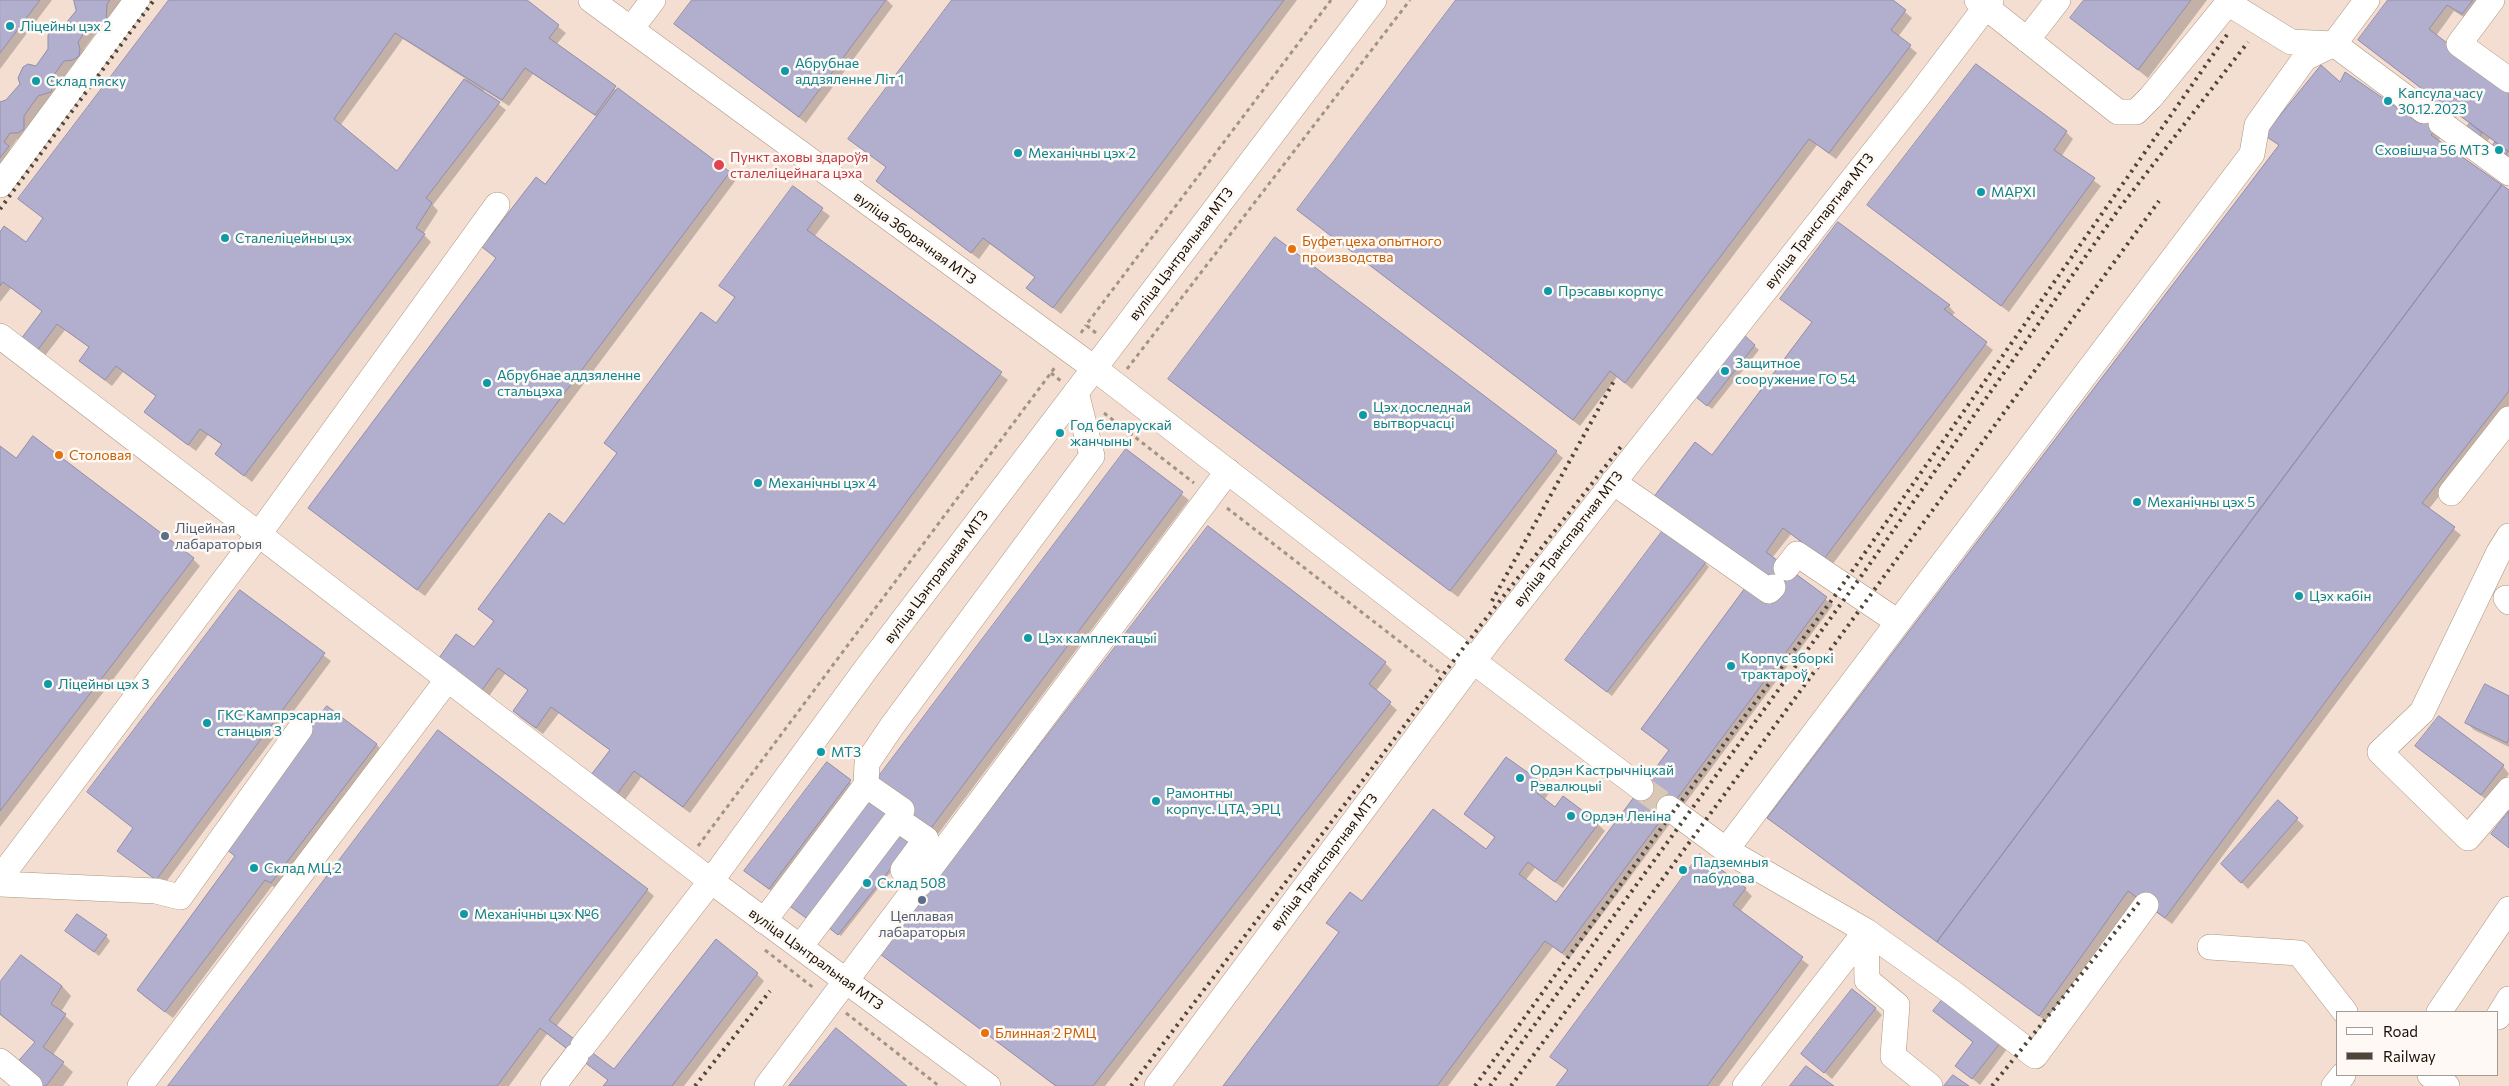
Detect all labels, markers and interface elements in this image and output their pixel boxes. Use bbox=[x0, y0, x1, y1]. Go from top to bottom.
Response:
place label: Ліцейны цэх 2 bbox=[20, 18, 111, 34]
marker: Ліцейны цэх 2 bbox=[4, 20, 16, 32]
place label: Абрубнае аддзяленне Літ 1 bbox=[795, 55, 904, 88]
marker: Абрубнае аддзяленне Літ 1 bbox=[779, 65, 791, 77]
place label: Склад пяску bbox=[46, 73, 126, 89]
marker: Склад пяску bbox=[30, 75, 42, 87]
place label: Капсула часу 30.12.2023 bbox=[2398, 85, 2483, 118]
marker: Капсула часу 30.12.2023 bbox=[2382, 95, 2394, 107]
place label: Сховішча 56 МТЗ bbox=[2375, 142, 2489, 158]
marker: Сховішча 56 МТЗ bbox=[2493, 144, 2505, 156]
place label: Механічны цэх 2 bbox=[1028, 145, 1136, 161]
marker: Механічны цэх 2 bbox=[1012, 147, 1024, 159]
place label: Пункт аховы здароўя сталеліцейнага цэха bbox=[730, 149, 868, 182]
street label: вуліца Транспартная МТЗ bbox=[1761, 150, 1877, 292]
marker: Пункт аховы здароўя сталеліцейнага цэха bbox=[712, 158, 726, 172]
street label: вуліца Цэнтральная МТЗ bbox=[1126, 184, 1236, 324]
place label: МАРХІ bbox=[1991, 184, 2036, 200]
marker: МАРХІ bbox=[1975, 186, 1987, 198]
street label: вуліца Зборачная МТЗ bbox=[851, 188, 979, 288]
place label: Сталеліцейны цэх bbox=[235, 230, 352, 246]
marker: Сталеліцейны цэх bbox=[219, 232, 231, 244]
place label: Буфет цеха опытного производства bbox=[1302, 233, 1442, 266]
marker: Буфет цеха опытного производства bbox=[1286, 243, 1298, 255]
place label: Прэсавы корпус bbox=[1558, 283, 1664, 299]
marker: Прэсавы корпус bbox=[1542, 285, 1554, 297]
place label: Защитное сооружение ГО 54 bbox=[1735, 355, 1856, 388]
marker: Защитное сооружение ГО 54 bbox=[1719, 365, 1731, 377]
place label: Абрубнае аддзяленне стальцэха bbox=[497, 367, 641, 400]
marker: Абрубнае аддзяленне стальцэха bbox=[481, 377, 493, 389]
place label: Цэх доследнай вытворчасці bbox=[1373, 399, 1471, 432]
marker: Цэх доследнай вытворчасці bbox=[1357, 409, 1369, 421]
place label: Год беларускай жанчыны bbox=[1070, 417, 1172, 450]
marker: Год беларускай жанчыны bbox=[1054, 427, 1066, 439]
place label: Столовая bbox=[69, 447, 132, 463]
marker: Столовая bbox=[53, 449, 65, 461]
street label: вуліца Транспартная МТЗ bbox=[1510, 468, 1626, 610]
place label: Механічны цэх 4 bbox=[768, 475, 877, 491]
marker: Механічны цэх 4 bbox=[752, 477, 764, 489]
place label: Механічны цэх 5 bbox=[2147, 494, 2255, 510]
marker: Механічны цэх 5 bbox=[2131, 496, 2143, 508]
street label: вуліца Цэнтральная МТЗ bbox=[881, 507, 991, 647]
place label: Ліцейная лабараторыя bbox=[175, 520, 262, 552]
marker: Ліцейная лабараторыя bbox=[159, 530, 171, 542]
place label: Цэх кабін bbox=[2309, 588, 2371, 604]
marker: Цэх кабін bbox=[2293, 590, 2305, 602]
place label: Цэх камплектацыі bbox=[1038, 630, 1157, 646]
marker: Цэх камплектацыі bbox=[1022, 632, 1034, 644]
place label: Корпус зборкі трактароў bbox=[1741, 650, 1834, 682]
marker: Корпус зборкі трактароў bbox=[1725, 660, 1737, 672]
place label: Ліцейны цэх 3 bbox=[58, 676, 149, 692]
marker: Ліцейны цэх 3 bbox=[42, 678, 54, 690]
place label: ГКС Кампрэсарная станцыя 3 bbox=[217, 707, 341, 740]
marker: ГКС Кампрэсарная станцыя 3 bbox=[201, 717, 213, 729]
place label: МТЗ bbox=[831, 744, 861, 760]
marker: МТЗ bbox=[815, 746, 827, 758]
place label: Ордэн Кастрычніцкай Рэвалюцыі bbox=[1530, 762, 1674, 794]
marker: Ордэн Кастрычніцкай Рэвалюцыі bbox=[1514, 772, 1526, 784]
place label: Рамонтны корпус. ЦТА, ЭРЦ bbox=[1166, 785, 1280, 818]
street label: вуліца Транспартная МТЗ bbox=[1267, 790, 1381, 934]
marker: Рамонтны корпус. ЦТА, ЭРЦ bbox=[1150, 795, 1162, 807]
place label: Ордэн Леніна bbox=[1581, 808, 1671, 824]
marker: Ордэн Леніна bbox=[1565, 810, 1577, 822]
place label: Падземныя пабудова bbox=[1693, 854, 1769, 886]
place label: Склад МЦ 2 bbox=[264, 860, 342, 876]
marker: Склад МЦ 2 bbox=[248, 862, 260, 874]
marker: Падземныя пабудова bbox=[1677, 864, 1689, 876]
place label: Склад 508 bbox=[877, 875, 946, 891]
marker: Склад 508 bbox=[861, 877, 873, 889]
marker: Цеплавая лабараторыя bbox=[916, 894, 928, 906]
street label: вуліца Цэнтральная МТЗ bbox=[745, 905, 887, 1013]
place label: Механічны цэх №6 bbox=[474, 906, 599, 922]
marker: Механічны цэх №6 bbox=[458, 908, 470, 920]
place label: Цеплавая лабараторыя bbox=[878, 908, 966, 940]
legend bbox=[2336, 1011, 2499, 1076]
text: Road bbox=[2383, 1022, 2418, 1040]
place label: Блинная 2 РМЦ bbox=[995, 1025, 1096, 1041]
marker: Блинная 2 РМЦ bbox=[979, 1027, 991, 1039]
text: Railway bbox=[2383, 1047, 2436, 1065]

